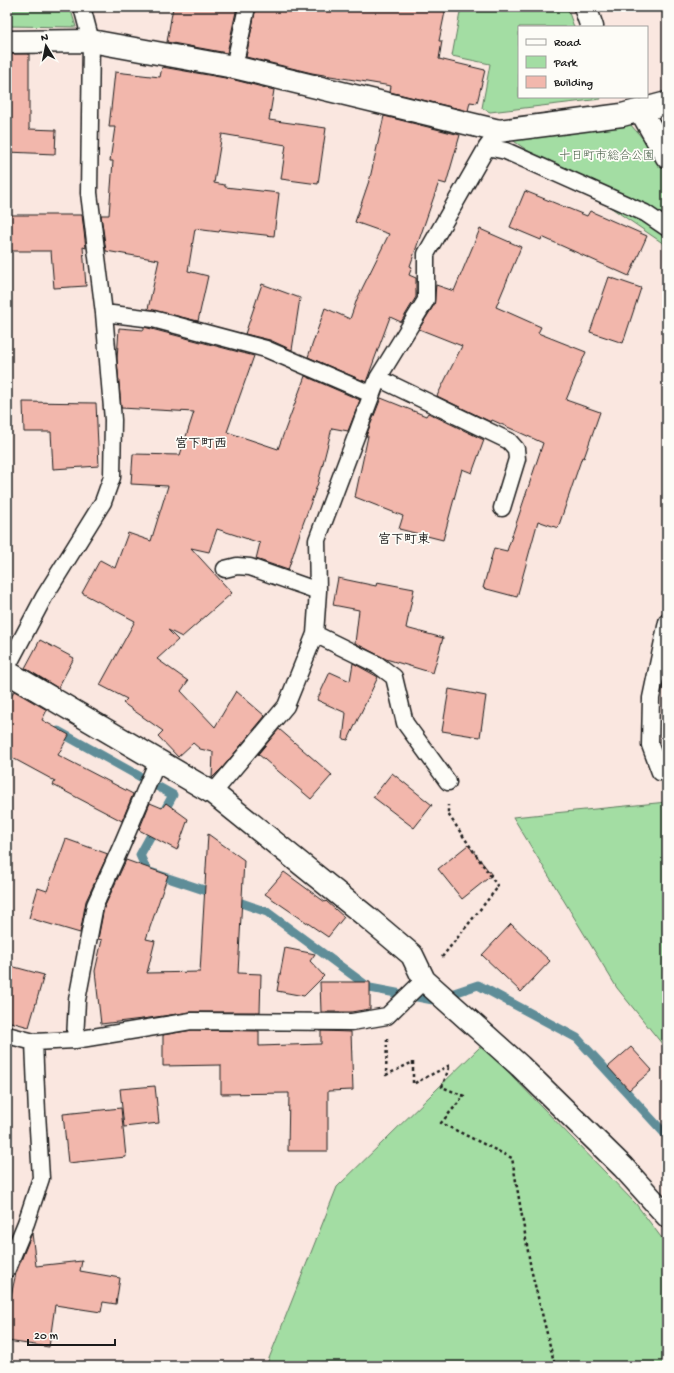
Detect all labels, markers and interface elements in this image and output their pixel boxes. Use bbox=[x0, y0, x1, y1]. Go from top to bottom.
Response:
north arrow bbox=[26, 26, 66, 66]
legend bbox=[518, 26, 648, 98]
text: N bbox=[40, 32, 49, 45]
text: Road bbox=[554, 37, 581, 51]
text: Park bbox=[553, 57, 579, 71]
text: Building bbox=[553, 77, 593, 91]
park label: 十日町市総合公園 bbox=[559, 149, 655, 164]
district label: 宮下町西 bbox=[175, 436, 227, 452]
district label: 宮下町東 bbox=[378, 532, 430, 548]
scale bar bbox=[28, 1321, 115, 1347]
text: 20 m bbox=[34, 1330, 59, 1344]

